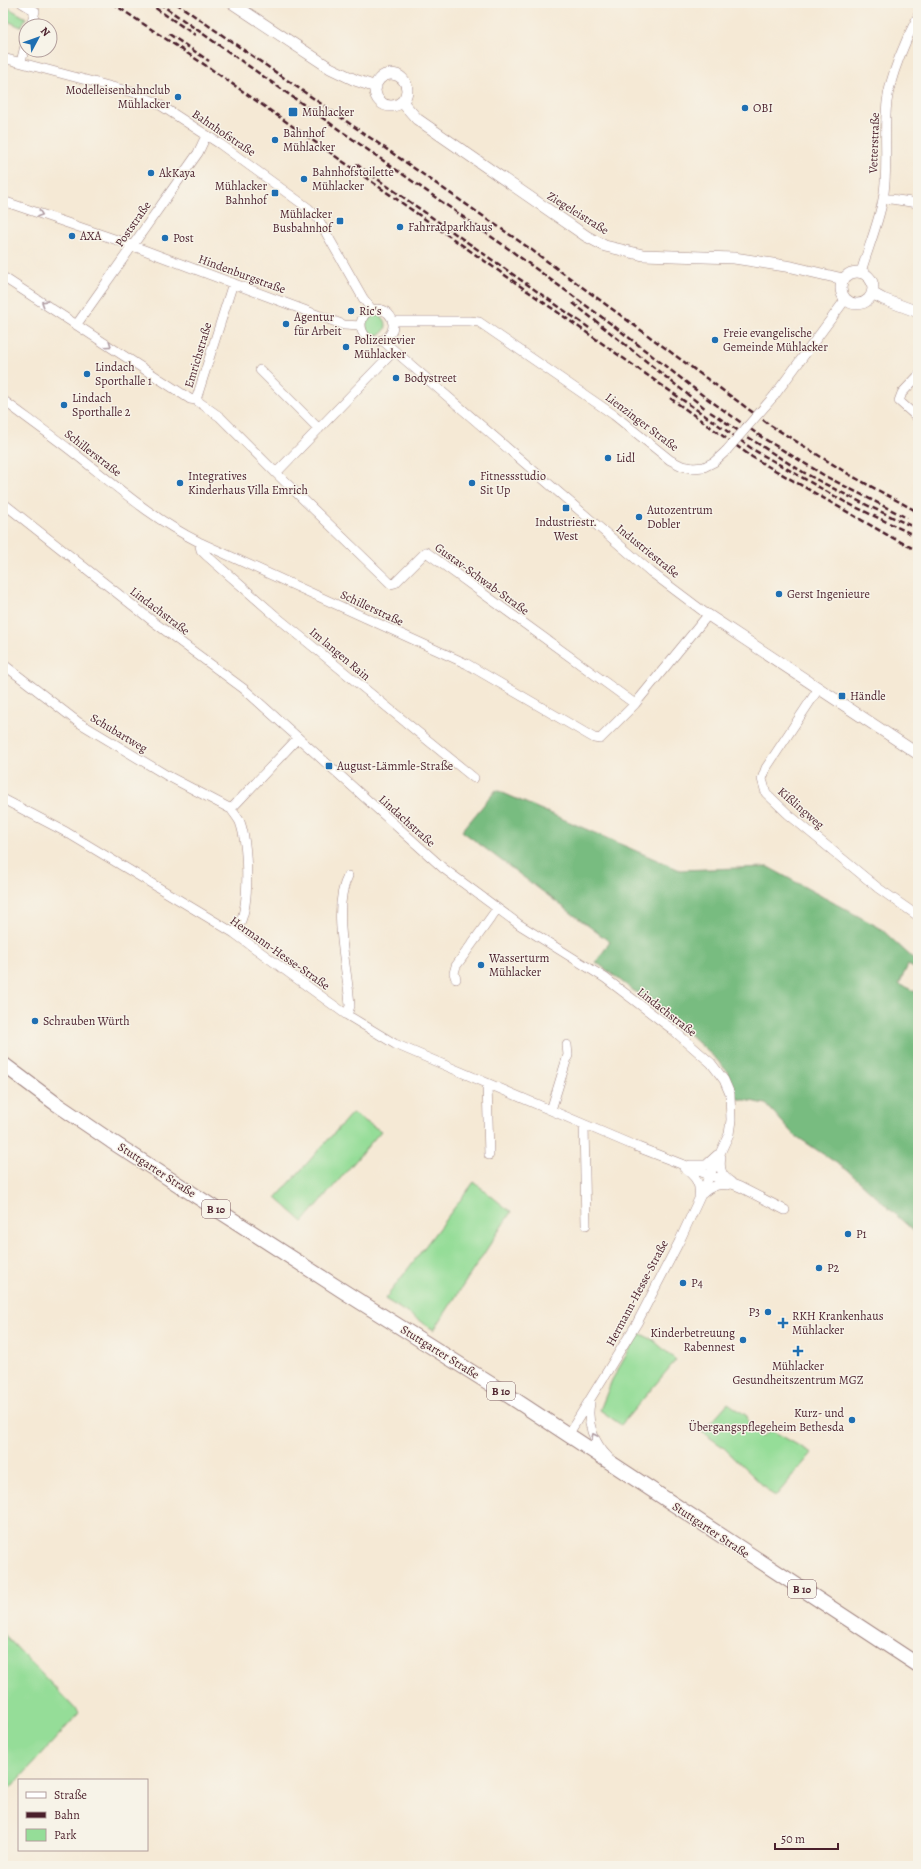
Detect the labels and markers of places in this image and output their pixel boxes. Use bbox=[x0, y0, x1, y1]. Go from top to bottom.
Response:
place label: Modelleisenbahnclub Mühlacker bbox=[66, 82, 170, 112]
marker: Modelleisenbahnclub Mühlacker bbox=[173, 92, 183, 102]
place label: OBI bbox=[753, 100, 773, 116]
marker: OBI bbox=[740, 103, 750, 113]
place label: Mühlacker bbox=[302, 104, 355, 120]
marker: Mühlacker bbox=[287, 106, 299, 118]
place label: Bahnhof Mühlacker bbox=[283, 125, 336, 155]
marker: Bahnhof Mühlacker bbox=[270, 135, 280, 145]
place label: Bahnhofstoilette Mühlacker bbox=[312, 164, 394, 194]
place label: AkKaya bbox=[158, 165, 196, 181]
marker: AkKaya bbox=[146, 168, 156, 178]
marker: Bahnhofstoilette Mühlacker bbox=[299, 174, 309, 184]
place label: Mühlacker Bahnhof bbox=[215, 178, 269, 208]
marker: Mühlacker Bahnhof bbox=[270, 188, 280, 198]
place label: Mühlacker Busbahnhof bbox=[273, 206, 334, 236]
marker: Mühlacker Busbahnhof bbox=[335, 216, 345, 226]
place label: Fahrradparkhaus bbox=[408, 219, 493, 235]
marker: Fahrradparkhaus bbox=[395, 222, 405, 232]
place label: AXA bbox=[79, 228, 102, 244]
place label: Post bbox=[173, 230, 194, 246]
marker: AXA bbox=[67, 231, 77, 241]
marker: Post bbox=[160, 233, 170, 243]
place label: Ric's bbox=[359, 303, 382, 319]
marker: Ric's bbox=[346, 306, 356, 316]
place label: Agentur für Arbeit bbox=[293, 309, 342, 339]
marker: Agentur für Arbeit bbox=[281, 319, 291, 329]
place label: Freie evangelische Gemeinde Mühlacker bbox=[723, 325, 828, 355]
place label: Polizeirevier Mühlacker bbox=[354, 332, 416, 362]
marker: Freie evangelische Gemeinde Mühlacker bbox=[710, 335, 720, 345]
marker: Polizeirevier Mühlacker bbox=[341, 342, 351, 352]
place label: Lindach Sporthalle 1 bbox=[95, 359, 152, 389]
marker: Lindach Sporthalle 1 bbox=[82, 369, 92, 379]
place label: Bodystreet bbox=[404, 370, 457, 386]
marker: Bodystreet bbox=[391, 373, 401, 383]
place label: Lindach Sporthalle 2 bbox=[72, 390, 131, 420]
marker: Lindach Sporthalle 2 bbox=[59, 400, 69, 410]
place label: Lidl bbox=[616, 450, 635, 466]
marker: Lidl bbox=[603, 453, 613, 463]
place label: Integratives Kinderhaus Villa Emrich bbox=[188, 468, 308, 498]
place label: Fitnessstudio Sit Up bbox=[480, 468, 546, 498]
marker: Integratives Kinderhaus Villa Emrich bbox=[175, 478, 185, 488]
marker: Fitnessstudio Sit Up bbox=[467, 478, 477, 488]
place label: Autozentrum Dobler bbox=[646, 502, 713, 532]
marker: Industriestr. West bbox=[561, 503, 571, 513]
marker: Autozentrum Dobler bbox=[634, 512, 644, 522]
place label: Industriestr. West bbox=[535, 514, 597, 544]
place label: Gerst Ingenieure bbox=[787, 586, 870, 602]
marker: Gerst Ingenieure bbox=[774, 589, 784, 599]
place label: Händle bbox=[850, 688, 886, 704]
marker: Händle bbox=[837, 691, 847, 701]
place label: August-Lämmle-Straße bbox=[336, 758, 453, 774]
marker: August-Lämmle-Straße bbox=[324, 761, 334, 771]
place label: Wasserturm Mühlacker bbox=[488, 950, 549, 980]
marker: Wasserturm Mühlacker bbox=[476, 960, 486, 970]
place label: Schrauben Würth bbox=[43, 1013, 130, 1029]
marker: Schrauben Würth bbox=[30, 1016, 40, 1026]
place label: P1 bbox=[856, 1226, 867, 1242]
marker: P1 bbox=[843, 1229, 853, 1239]
place label: P2 bbox=[827, 1260, 840, 1276]
marker: P2 bbox=[814, 1263, 824, 1273]
place label: P4 bbox=[691, 1275, 704, 1291]
marker: P4 bbox=[678, 1278, 688, 1288]
place label: P3 bbox=[748, 1304, 760, 1320]
marker: P3 bbox=[763, 1307, 773, 1317]
place label: RKH Krankenhaus Mühlacker bbox=[792, 1308, 884, 1338]
marker: RKH Krankenhaus Mühlacker bbox=[777, 1317, 789, 1329]
place label: Kinderbetreuung Rabennest bbox=[650, 1325, 735, 1355]
marker: Kinderbetreuung Rabennest bbox=[738, 1335, 748, 1345]
marker: Mühlacker Gesundheitszentrum MGZ bbox=[792, 1345, 804, 1357]
place label: Mühlacker Gesundheitszentrum MGZ bbox=[732, 1358, 864, 1388]
place label: Kurz- und Übergangspflegeheim Bethesda bbox=[688, 1405, 845, 1435]
marker: Kurz- und Übergangspflegeheim Bethesda bbox=[847, 1415, 857, 1425]

